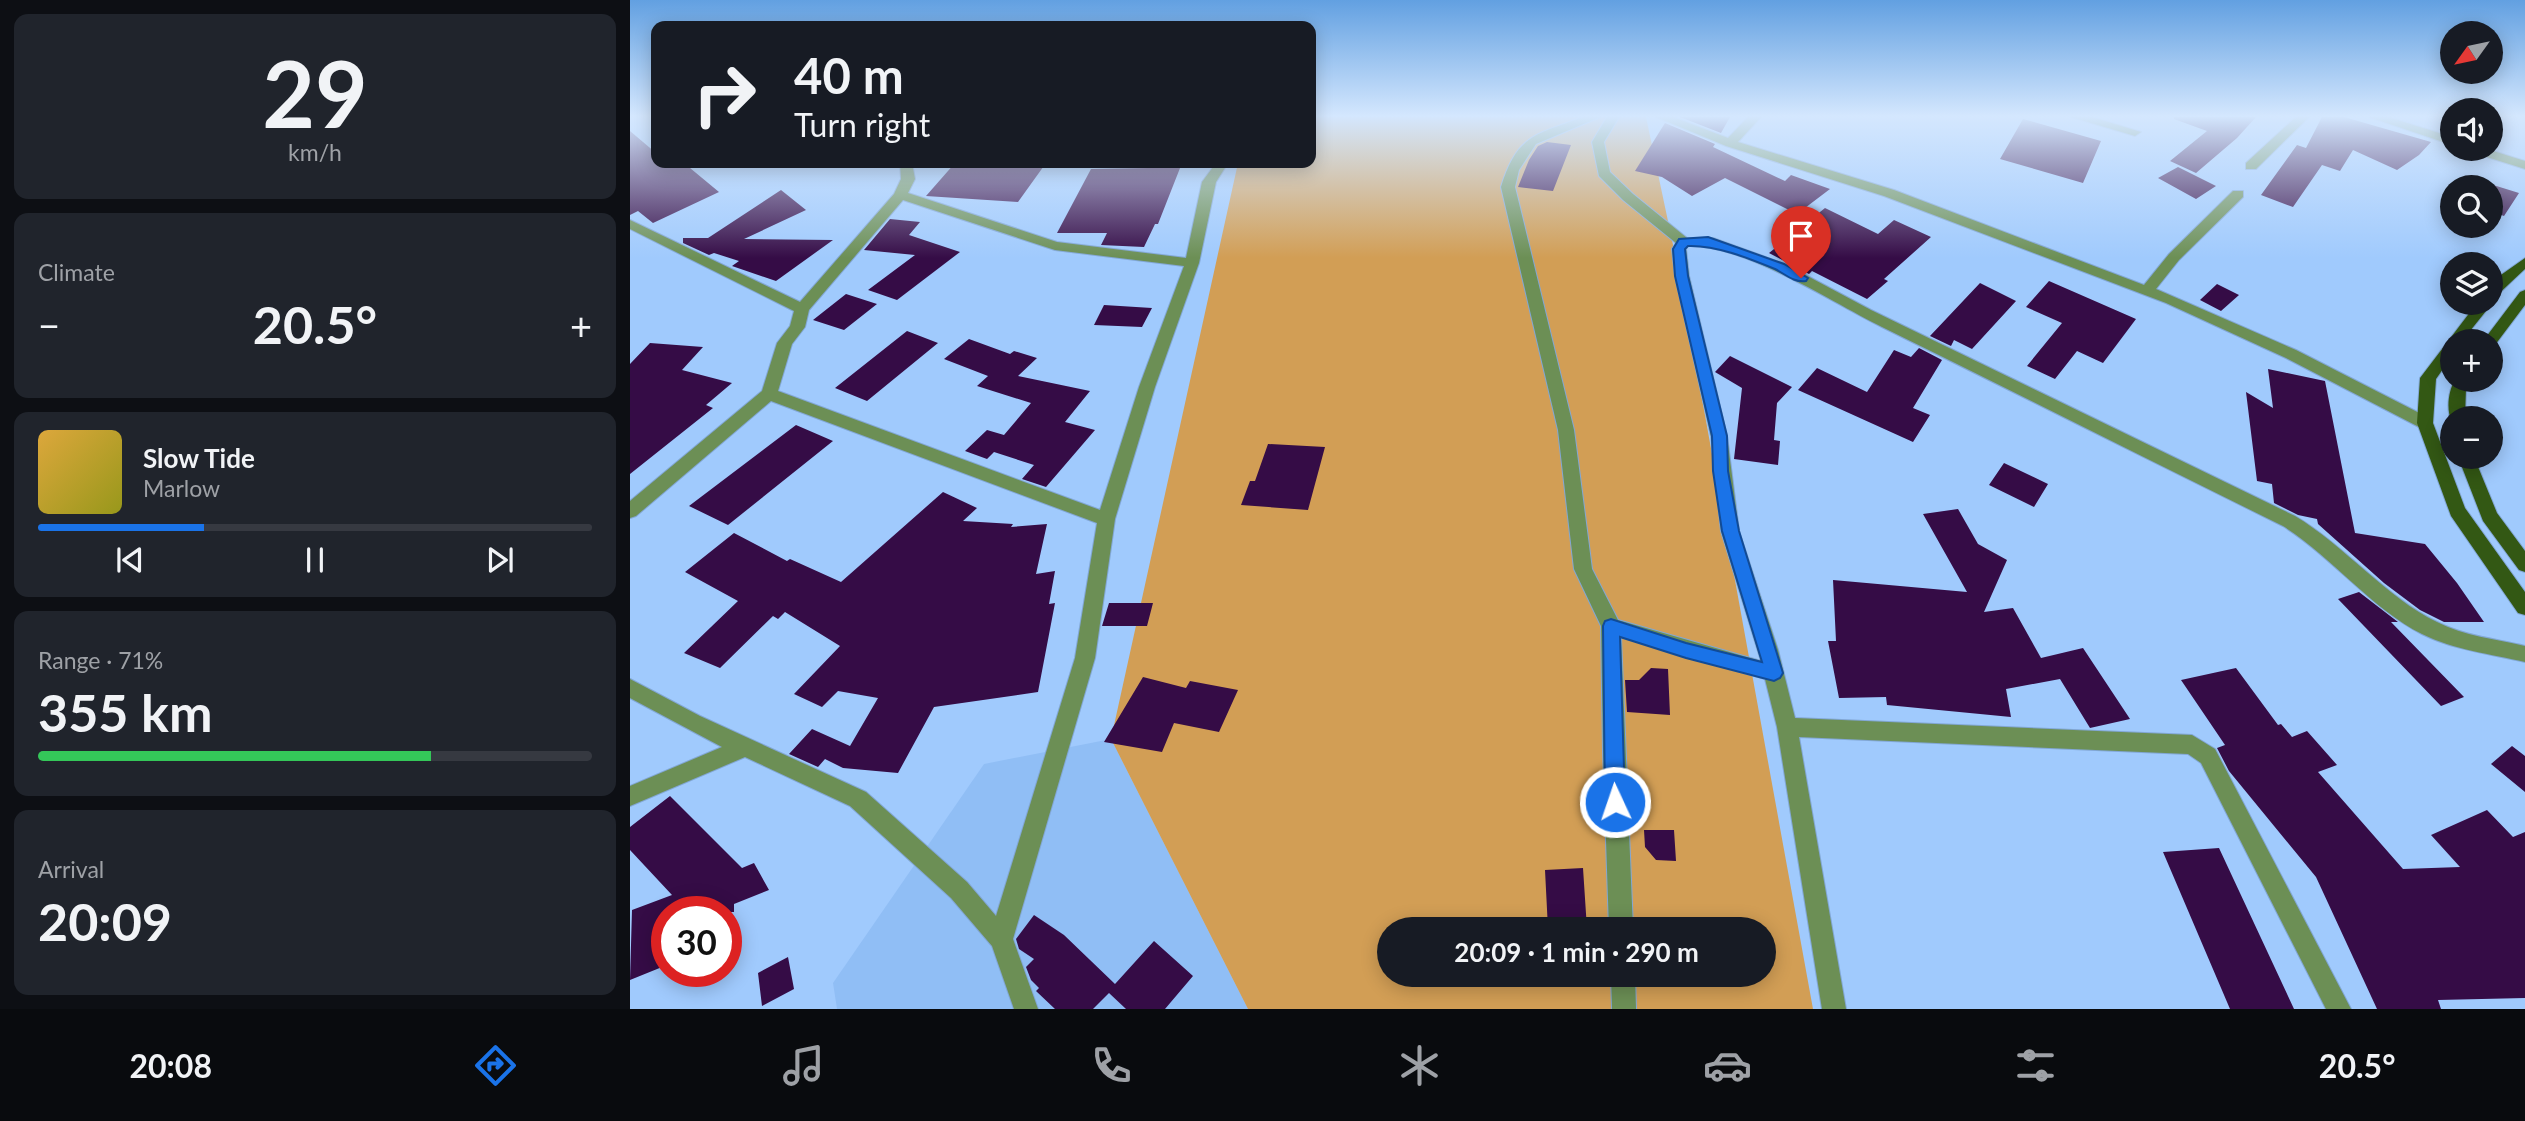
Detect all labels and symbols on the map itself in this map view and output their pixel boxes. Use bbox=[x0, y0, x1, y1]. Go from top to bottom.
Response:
north arrow bbox=[2440, 21, 2502, 84]
pin bbox=[1771, 206, 1831, 278]
position arrow bbox=[1578, 765, 1652, 839]
speed limit sign: 30 bbox=[651, 896, 742, 987]

